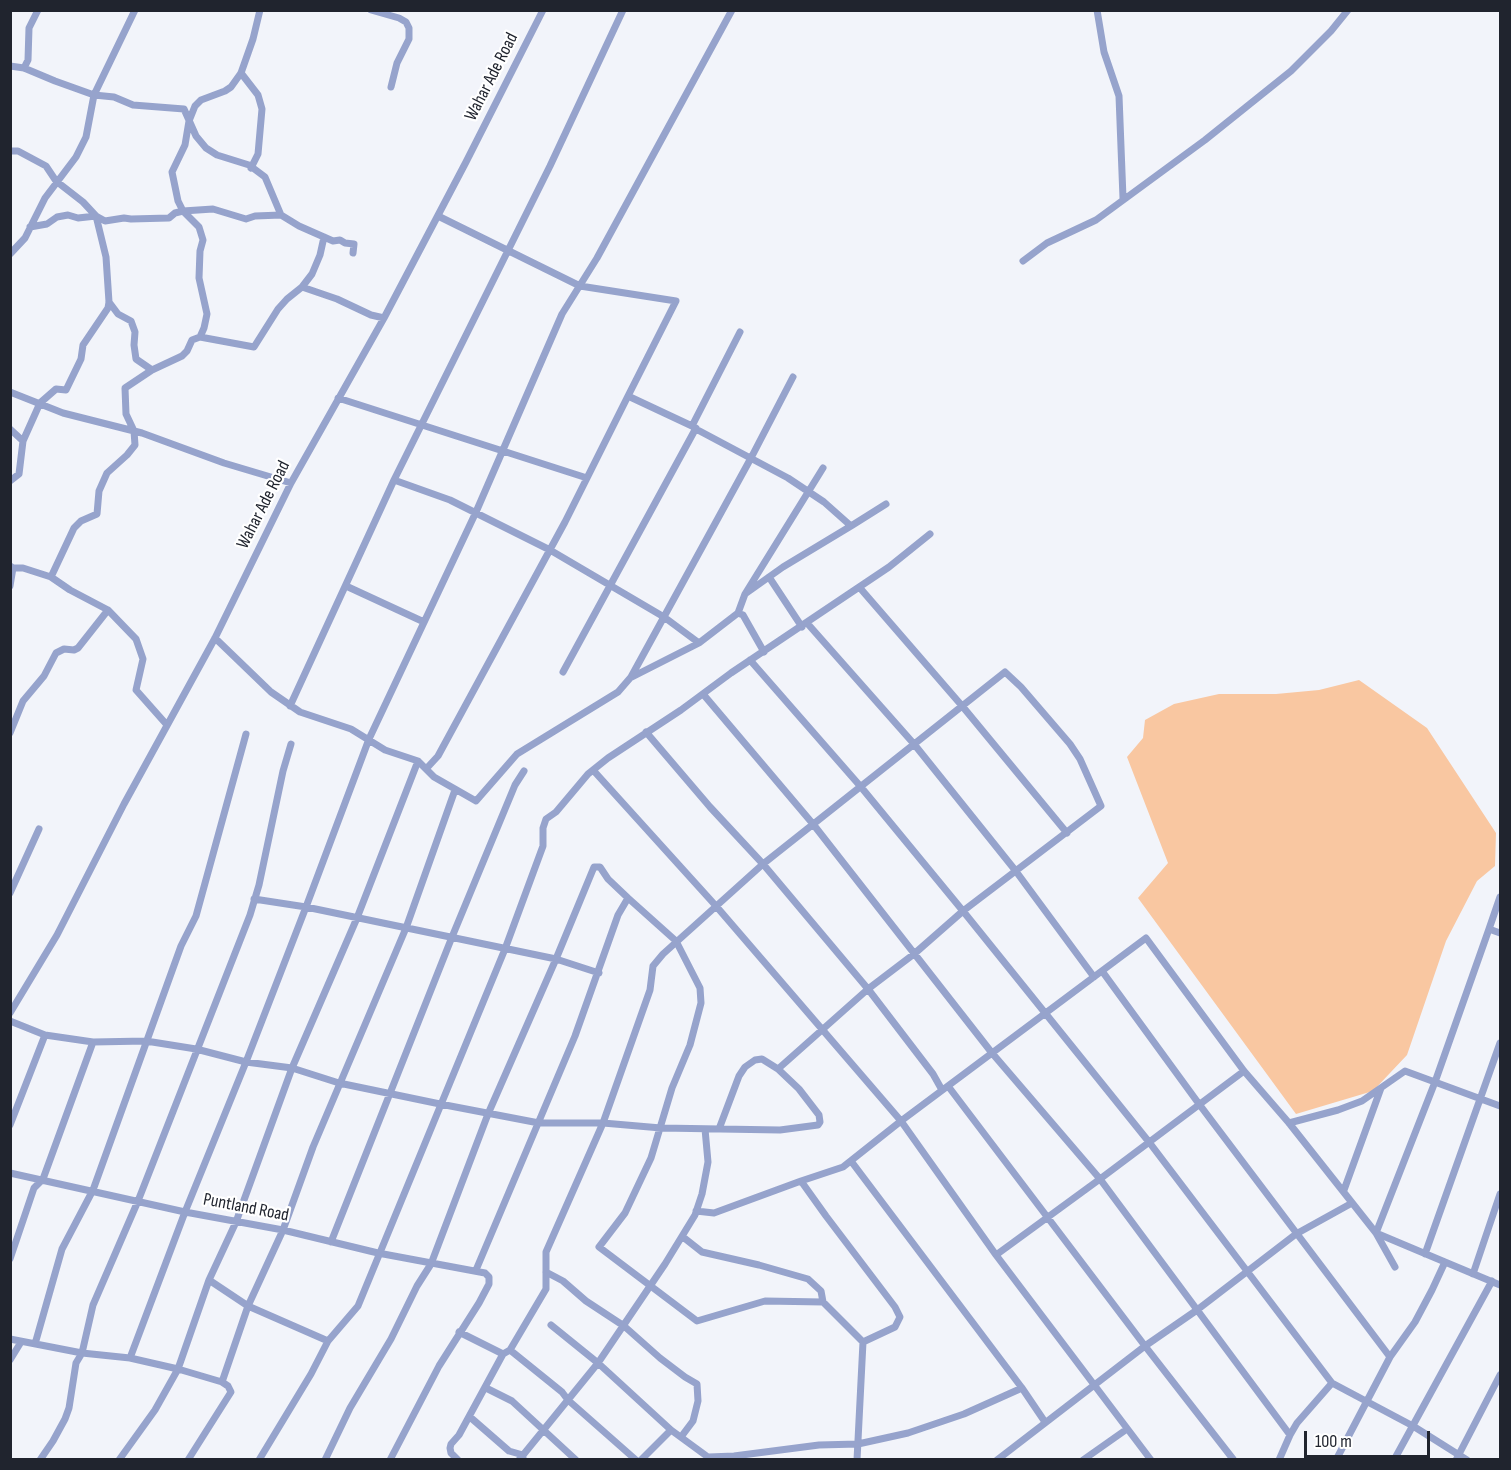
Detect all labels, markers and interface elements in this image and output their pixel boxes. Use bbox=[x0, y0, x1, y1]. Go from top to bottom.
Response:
street label: Wahar Ade Road bbox=[461, 29, 523, 125]
street label: Wahar Ade Road bbox=[233, 457, 295, 553]
street label: Puntland Road bbox=[201, 1189, 291, 1227]
scale bar bbox=[1307, 1419, 1433, 1457]
text: 100 m bbox=[1315, 1431, 1352, 1452]

